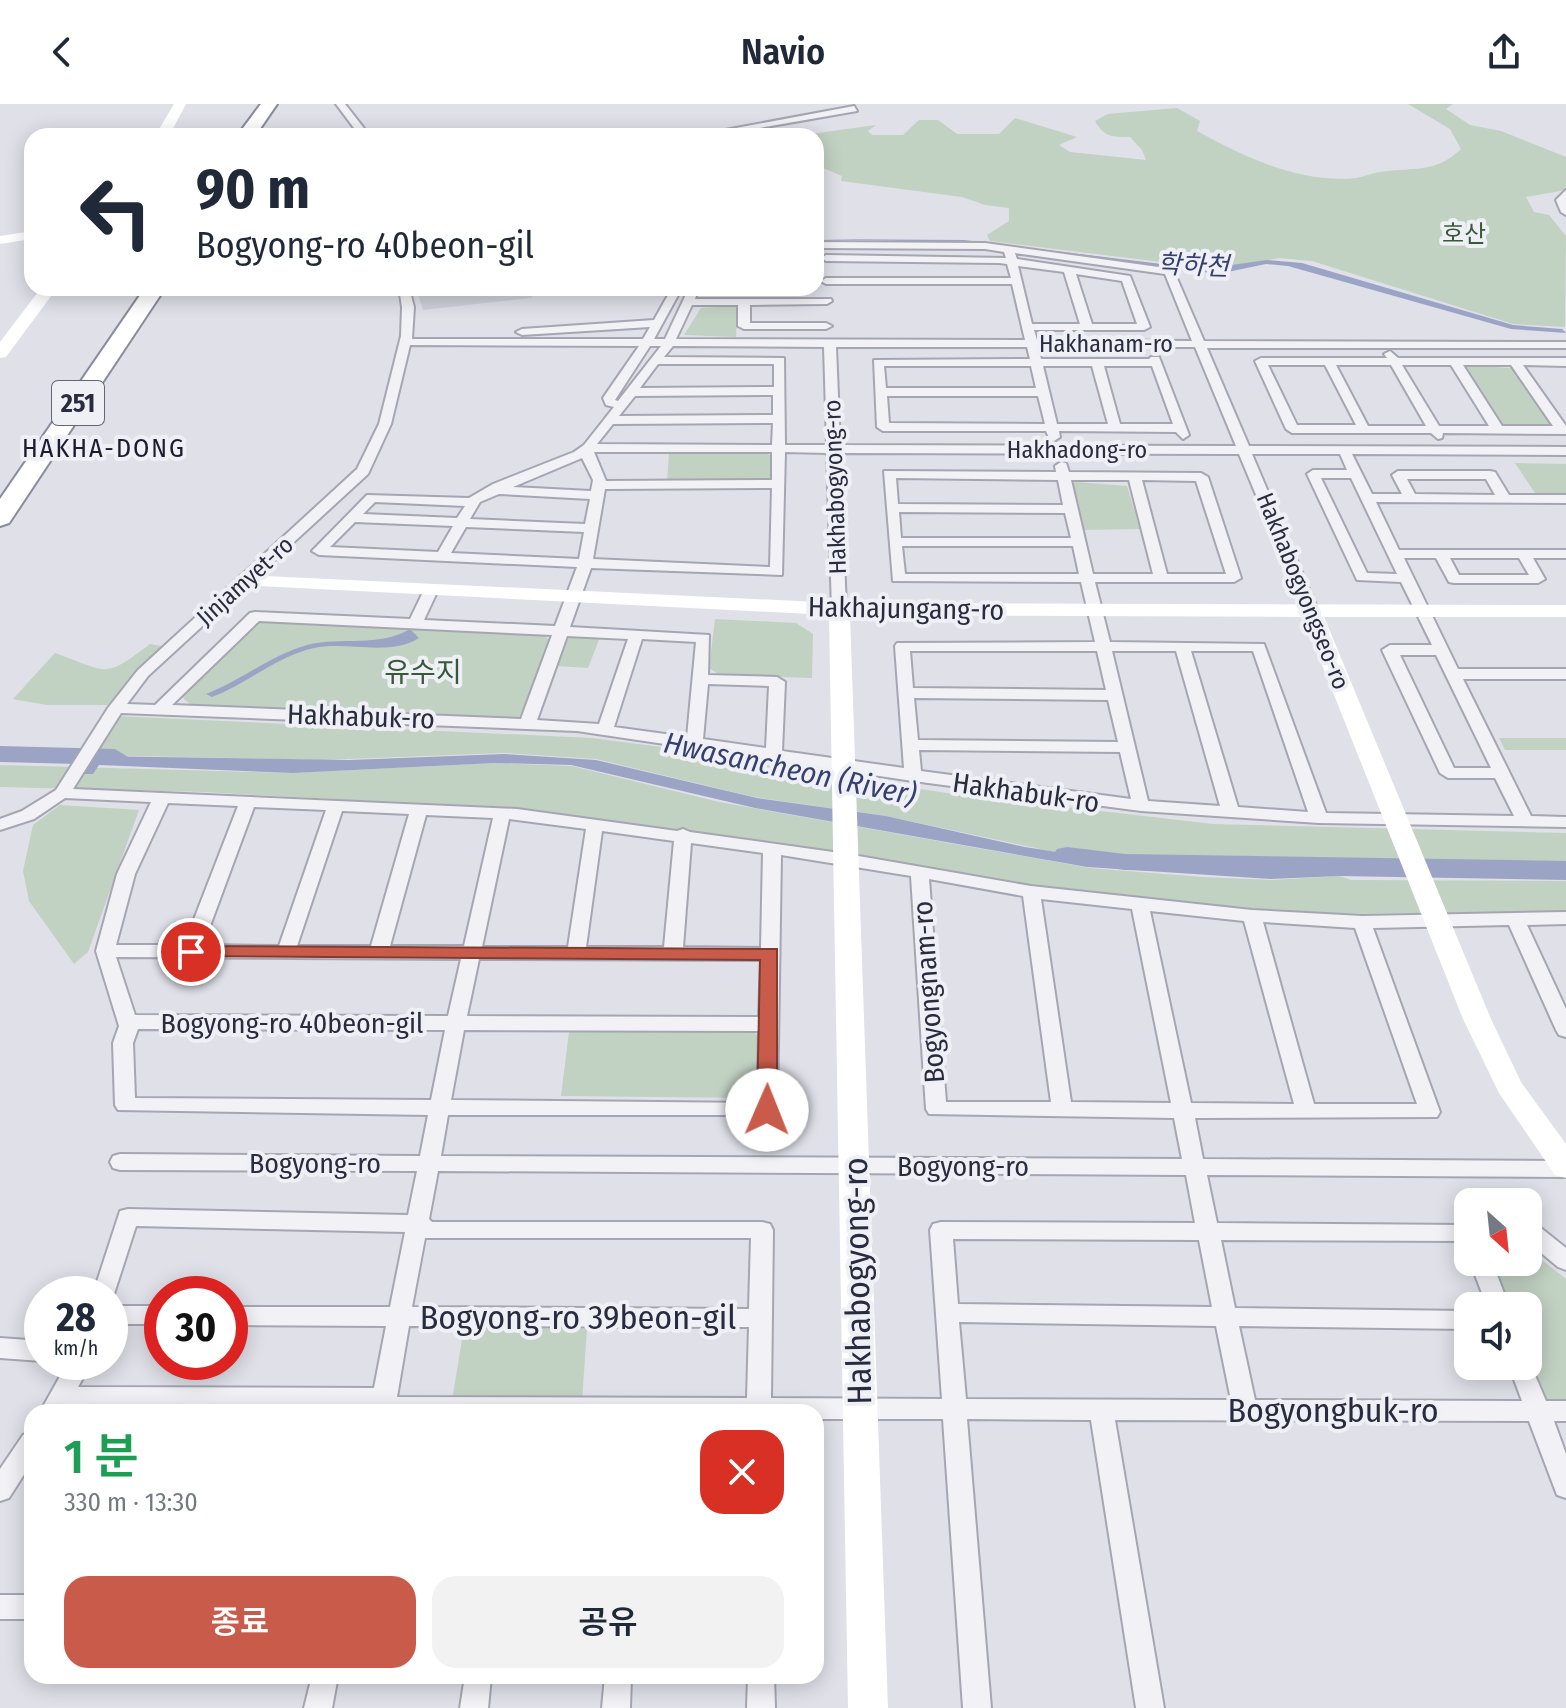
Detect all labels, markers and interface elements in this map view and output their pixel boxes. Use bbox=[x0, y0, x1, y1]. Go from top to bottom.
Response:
icon: back bbox=[40, 30, 84, 74]
text: Navio bbox=[741, 30, 825, 74]
icon: share bbox=[1482, 30, 1526, 74]
text: 90 m bbox=[196, 156, 310, 223]
icon: left bbox=[64, 160, 168, 264]
park label: 호산 bbox=[1442, 220, 1486, 248]
text: Bogyong-ro 40beon-gil bbox=[196, 224, 534, 268]
water label: 학하천 bbox=[1157, 249, 1232, 282]
street label: Hakhanam-ro bbox=[1039, 330, 1173, 358]
road number: 251 bbox=[52, 381, 104, 425]
street label: Hakhabogyong-ro bbox=[818, 399, 852, 575]
district label: HAKHA-DONG bbox=[22, 433, 186, 464]
street label: Hakhadong-ro bbox=[1007, 436, 1147, 464]
street label: Hakhabogyongseo-ro bbox=[1251, 489, 1355, 693]
street label: Jinjamyet-ro bbox=[191, 530, 299, 632]
street label: Hakhajungang-ro bbox=[808, 590, 1004, 627]
park label: 유수지 bbox=[384, 656, 462, 689]
street label: Hakhabuk-ro bbox=[287, 697, 435, 736]
water label: Hwasancheon (River) bbox=[661, 725, 920, 813]
street label: Hakhabuk-ro bbox=[950, 766, 1101, 819]
street label: Bogyongnam-ro bbox=[906, 900, 951, 1084]
pin bbox=[157, 918, 225, 986]
icon: arrive bbox=[169, 930, 213, 974]
street label: Bogyong-ro 40beon-gil bbox=[161, 1007, 423, 1040]
position arrow bbox=[725, 1068, 809, 1152]
street label: Bogyong-ro bbox=[249, 1147, 381, 1180]
street label: Bogyong-ro bbox=[897, 1150, 1029, 1183]
street label: Hakhabogyong-ro bbox=[835, 1157, 880, 1405]
north arrow bbox=[1454, 1188, 1542, 1276]
map controls bbox=[1454, 1188, 1542, 1380]
speed limit sign: 30 bbox=[144, 1276, 248, 1380]
button: sound bbox=[1454, 1292, 1542, 1380]
text: 28 bbox=[56, 1294, 96, 1342]
street label: Bogyong-ro 39beon-gil bbox=[420, 1297, 736, 1338]
text: km/h bbox=[54, 1336, 98, 1360]
street label: Bogyongbuk-ro bbox=[1227, 1390, 1439, 1431]
text: 1 분 bbox=[64, 1428, 138, 1486]
button: close bbox=[700, 1430, 784, 1514]
text: 330 m · 13:30 bbox=[64, 1487, 198, 1518]
button: 종료 bbox=[64, 1576, 416, 1668]
button: 공유 bbox=[432, 1576, 784, 1668]

